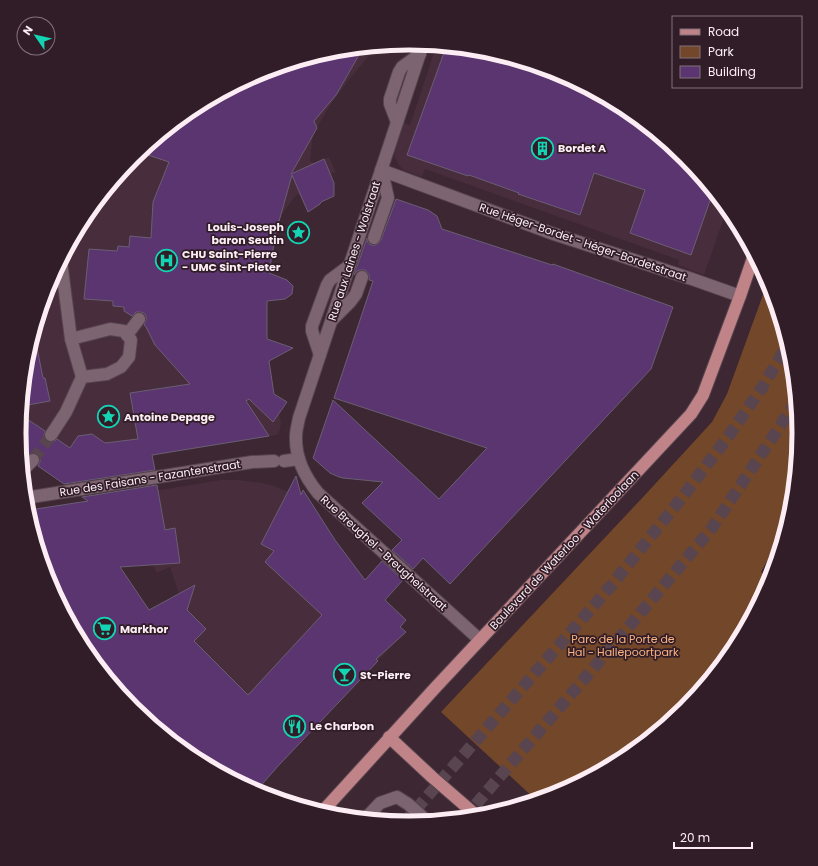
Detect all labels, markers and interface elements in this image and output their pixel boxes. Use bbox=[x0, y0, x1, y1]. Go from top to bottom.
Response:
north arrow bbox=[16, 16, 56, 56]
legend bbox=[672, 16, 802, 88]
text: N bbox=[19, 23, 37, 38]
text: Road bbox=[708, 23, 739, 40]
text: Park bbox=[708, 43, 735, 60]
text: Building bbox=[708, 63, 756, 80]
building icon: Bordet A bbox=[529, 135, 555, 161]
place label: Bordet A bbox=[558, 140, 606, 156]
street label: Rue aux Laines - Wolstraat bbox=[324, 179, 384, 323]
street label: Rue Héger-Bordet - Héger-Bordetstraat bbox=[477, 199, 689, 285]
place label: Louis-Joseph baron Seutin bbox=[207, 219, 284, 248]
place icon: Louis-Joseph baron Seutin bbox=[286, 220, 312, 246]
place label: CHU Saint-Pierre - UMC Sint-Pieter bbox=[182, 246, 281, 275]
hospital icon: CHU Saint-Pierre - UMC Sint-Pieter bbox=[153, 247, 179, 273]
place icon: Antoine Depage bbox=[96, 404, 122, 430]
place label: Antoine Depage bbox=[124, 409, 215, 425]
street label: Rue des Faisans - Fazantenstraat bbox=[58, 456, 242, 500]
street label: Boulevard de Waterloo - Waterloolaan bbox=[486, 467, 642, 633]
street label: Rue Breughel - Breughelstraat bbox=[317, 492, 451, 614]
supermarket icon: Markhor bbox=[92, 616, 118, 642]
place label: Markhor bbox=[120, 621, 168, 637]
park label: Parc de la Porte de Hal - Hallepoortpark bbox=[567, 631, 679, 660]
bar icon: St-Pierre bbox=[332, 662, 358, 688]
place label: St-Pierre bbox=[360, 667, 411, 683]
restaurant icon: Le Charbon bbox=[282, 713, 308, 739]
place label: Le Charbon bbox=[310, 718, 374, 734]
scale bar bbox=[674, 824, 752, 850]
text: 20 m bbox=[680, 829, 710, 846]

